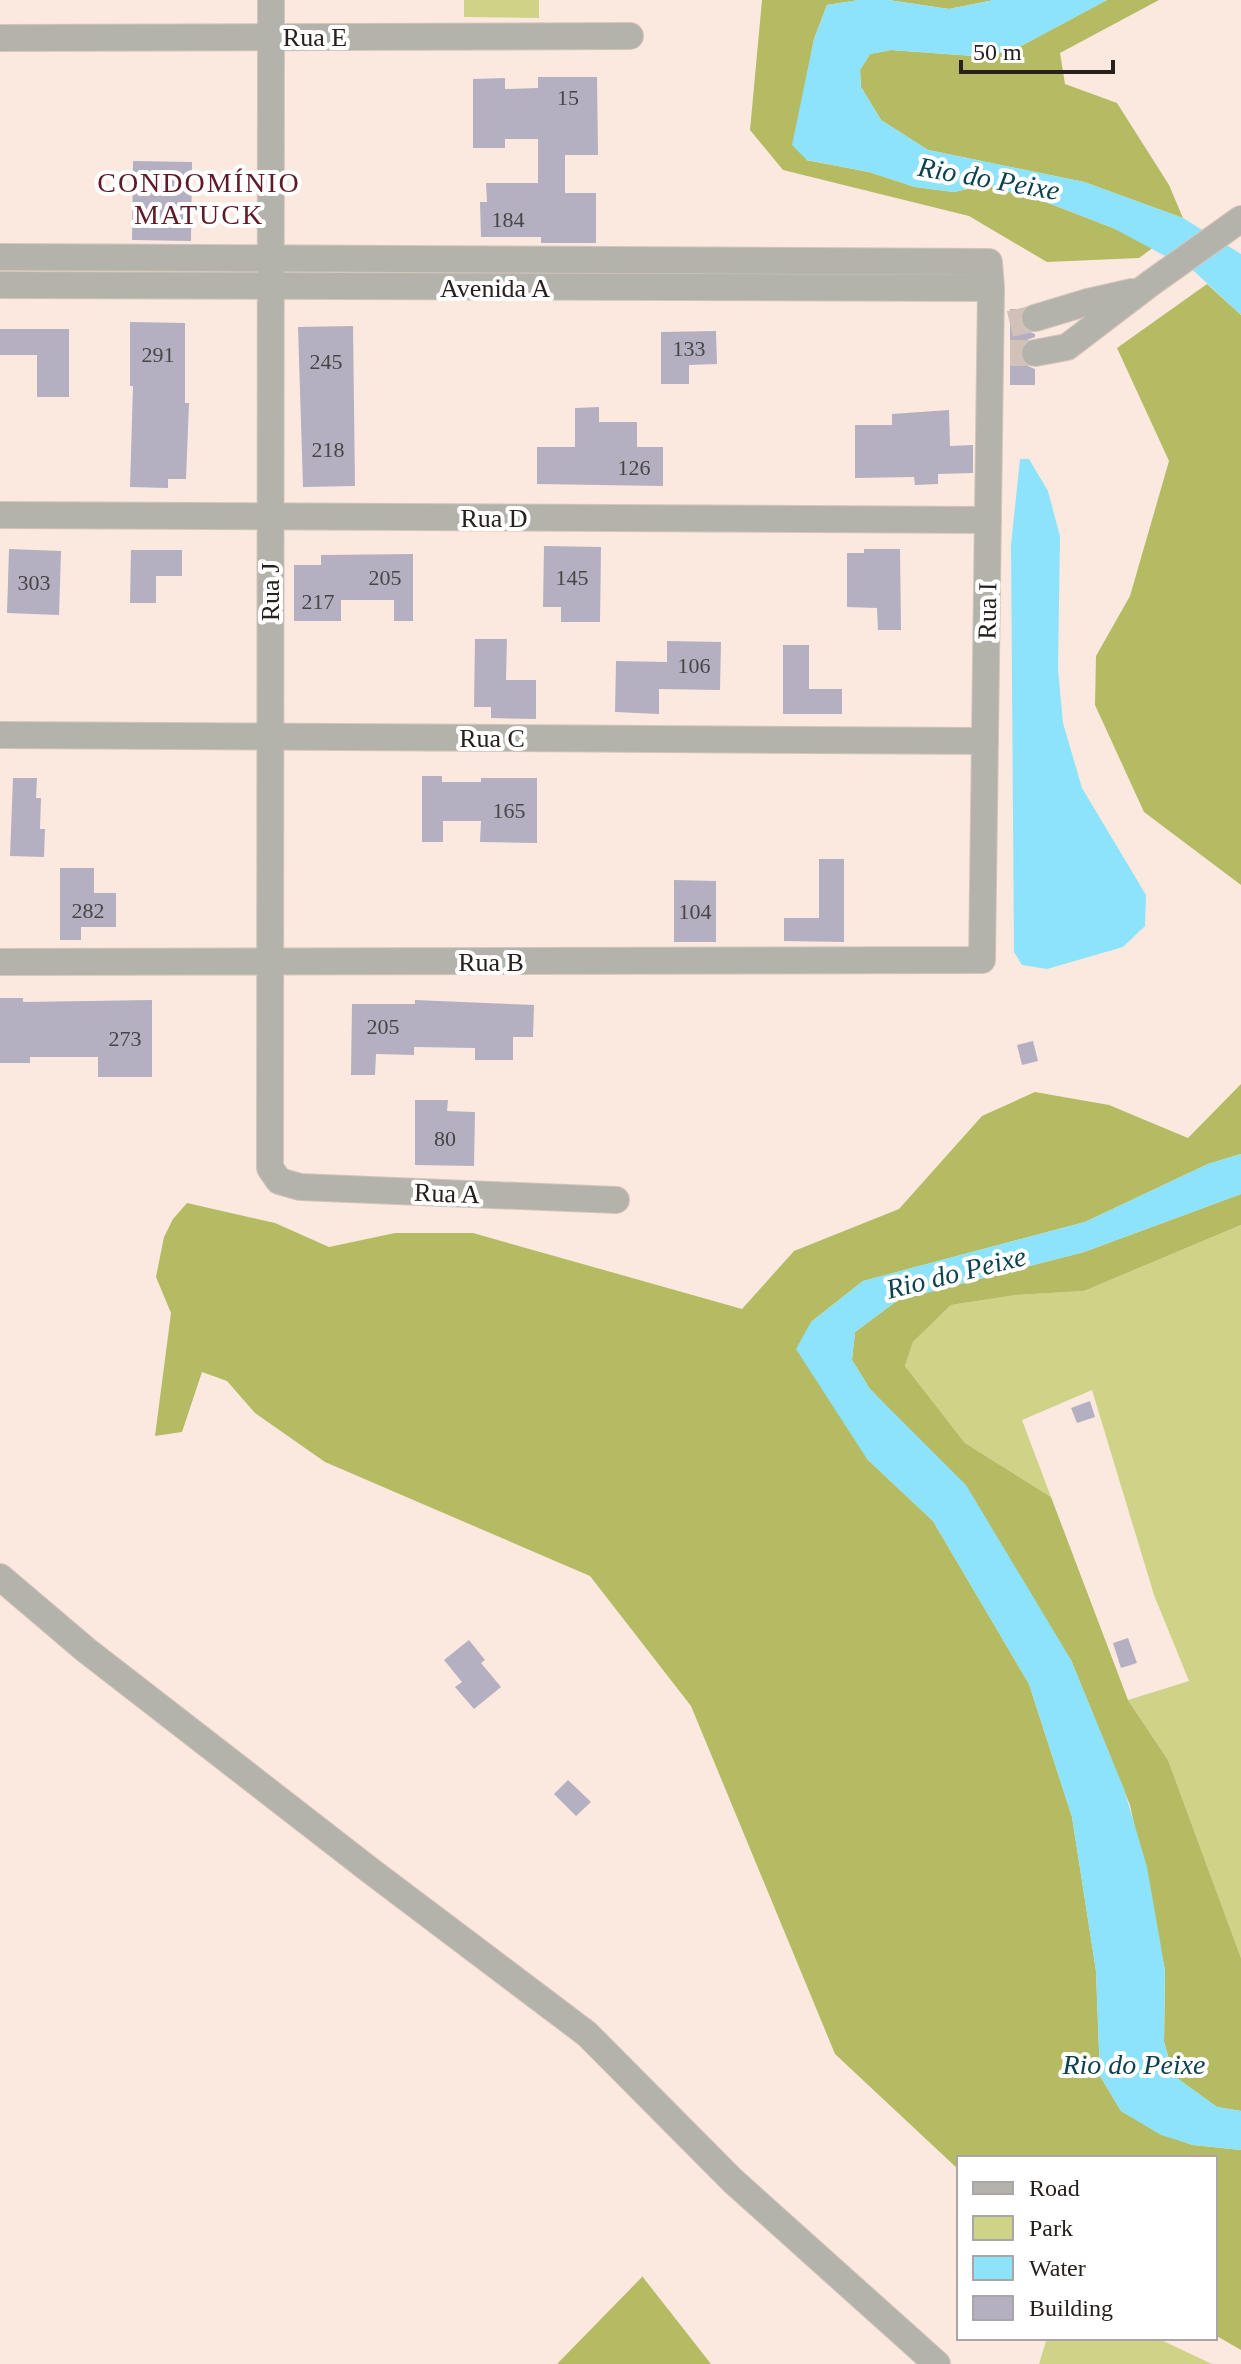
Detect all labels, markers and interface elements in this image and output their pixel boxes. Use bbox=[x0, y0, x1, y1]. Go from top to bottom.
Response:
street label: Rua E bbox=[283, 23, 347, 52]
scale bar bbox=[961, 24, 1113, 74]
text: 50 m bbox=[973, 39, 1022, 65]
house number: 15 bbox=[557, 85, 579, 110]
water label: Rio do Peixe bbox=[915, 151, 1062, 206]
district label: CONDOMÍNIO MATUCK bbox=[97, 167, 301, 230]
house number: 184 bbox=[492, 207, 525, 232]
street label: Avenida A bbox=[440, 274, 550, 303]
house number: 133 bbox=[673, 336, 706, 361]
house number: 291 bbox=[142, 342, 175, 367]
house number: 245 bbox=[310, 349, 343, 374]
house number: 218 bbox=[312, 437, 345, 462]
house number: 126 bbox=[618, 455, 651, 480]
street label: Rua D bbox=[460, 504, 528, 533]
street label: Rua J bbox=[256, 563, 285, 621]
house number: 205 bbox=[369, 565, 402, 590]
house number: 145 bbox=[556, 565, 589, 590]
house number: 303 bbox=[18, 570, 51, 595]
street label: Rua I bbox=[973, 582, 1002, 640]
house number: 217 bbox=[302, 589, 335, 614]
house number: 106 bbox=[678, 653, 711, 678]
street label: Rua C bbox=[459, 724, 525, 753]
house number: 165 bbox=[493, 798, 526, 823]
house number: 282 bbox=[72, 898, 105, 923]
house number: 104 bbox=[679, 899, 712, 924]
street label: Rua B bbox=[458, 948, 524, 977]
house number: 205 bbox=[367, 1014, 400, 1039]
house number: 273 bbox=[109, 1026, 142, 1051]
house number: 80 bbox=[434, 1126, 456, 1151]
street label: Rua A bbox=[414, 1178, 481, 1209]
water label: Rio do Peixe bbox=[882, 1240, 1029, 1305]
water label: Rio do Peixe bbox=[1061, 2049, 1206, 2080]
legend bbox=[957, 2156, 1217, 2340]
text: Road bbox=[1029, 2175, 1080, 2201]
text: Park bbox=[1029, 2215, 1073, 2241]
text: Water bbox=[1029, 2255, 1086, 2281]
text: Building bbox=[1029, 2295, 1113, 2321]

